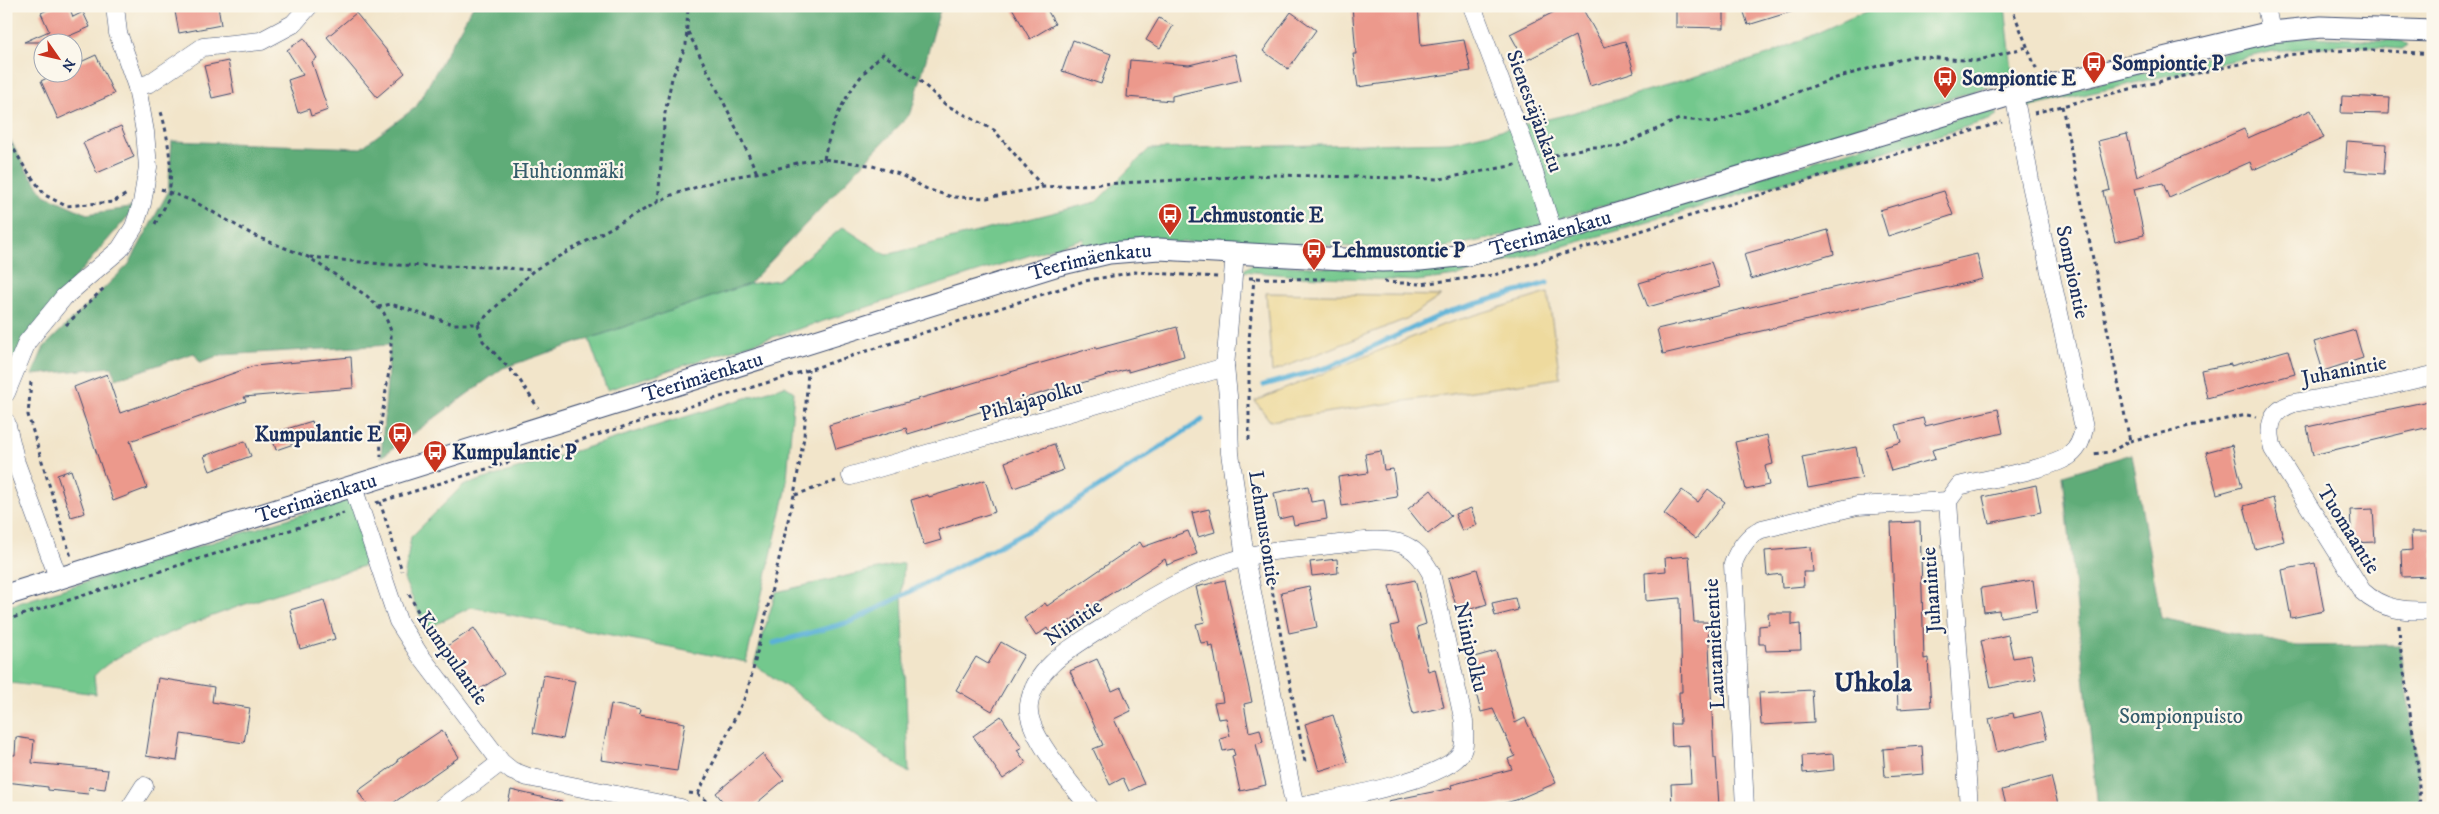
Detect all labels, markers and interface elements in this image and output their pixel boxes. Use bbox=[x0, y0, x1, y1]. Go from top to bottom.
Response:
north arrow bbox=[32, 32, 82, 82]
street label: Sienestäjänkatu bbox=[1500, 47, 1568, 176]
bus stop icon: Sompiontie P bbox=[2081, 50, 2107, 84]
place label: Sompiontie P bbox=[2112, 51, 2224, 77]
text: N bbox=[57, 55, 79, 75]
bus stop icon: Sompiontie E bbox=[1932, 65, 1958, 99]
place label: Sompiontie E bbox=[1962, 66, 2076, 92]
park label: Huhtionmäki bbox=[512, 159, 624, 185]
bus stop icon: Lehmustontie E bbox=[1157, 202, 1183, 236]
place label: Lehmustontie E bbox=[1188, 203, 1324, 229]
street label: Teerimäenkatu bbox=[1487, 204, 1615, 263]
street label: Sompiontie bbox=[2049, 223, 2095, 322]
bus stop icon: Lehmustontie P bbox=[1301, 237, 1327, 271]
street label: Teerimäenkatu bbox=[1026, 238, 1153, 287]
place label: Lehmustontie P bbox=[1332, 238, 1466, 264]
street label: Teerimäenkatu bbox=[639, 346, 766, 409]
street label: Juhanintie bbox=[2297, 350, 2389, 392]
street label: Pihlajapolku bbox=[977, 374, 1085, 428]
bus stop icon: Kumpulantie E bbox=[387, 421, 413, 455]
place label: Kumpulantie E bbox=[255, 422, 382, 448]
bus stop icon: Kumpulantie P bbox=[422, 439, 448, 473]
place label: Kumpulantie P bbox=[452, 440, 578, 466]
street label: Teerimäenkatu bbox=[253, 468, 380, 530]
street label: Lehmustontie bbox=[1242, 469, 1286, 588]
street label: Tuomaantie bbox=[2311, 480, 2386, 579]
street label: Juhanintie bbox=[1916, 546, 1948, 636]
street label: Lautamiehentie bbox=[1699, 578, 1731, 710]
street label: Niinitie bbox=[1040, 593, 1108, 652]
street label: Niinipolku bbox=[1447, 600, 1493, 695]
street label: Kumpulantie bbox=[411, 607, 494, 711]
district label: Uhkola bbox=[1834, 667, 1913, 700]
park label: Sompionpuisto bbox=[2119, 704, 2243, 730]

